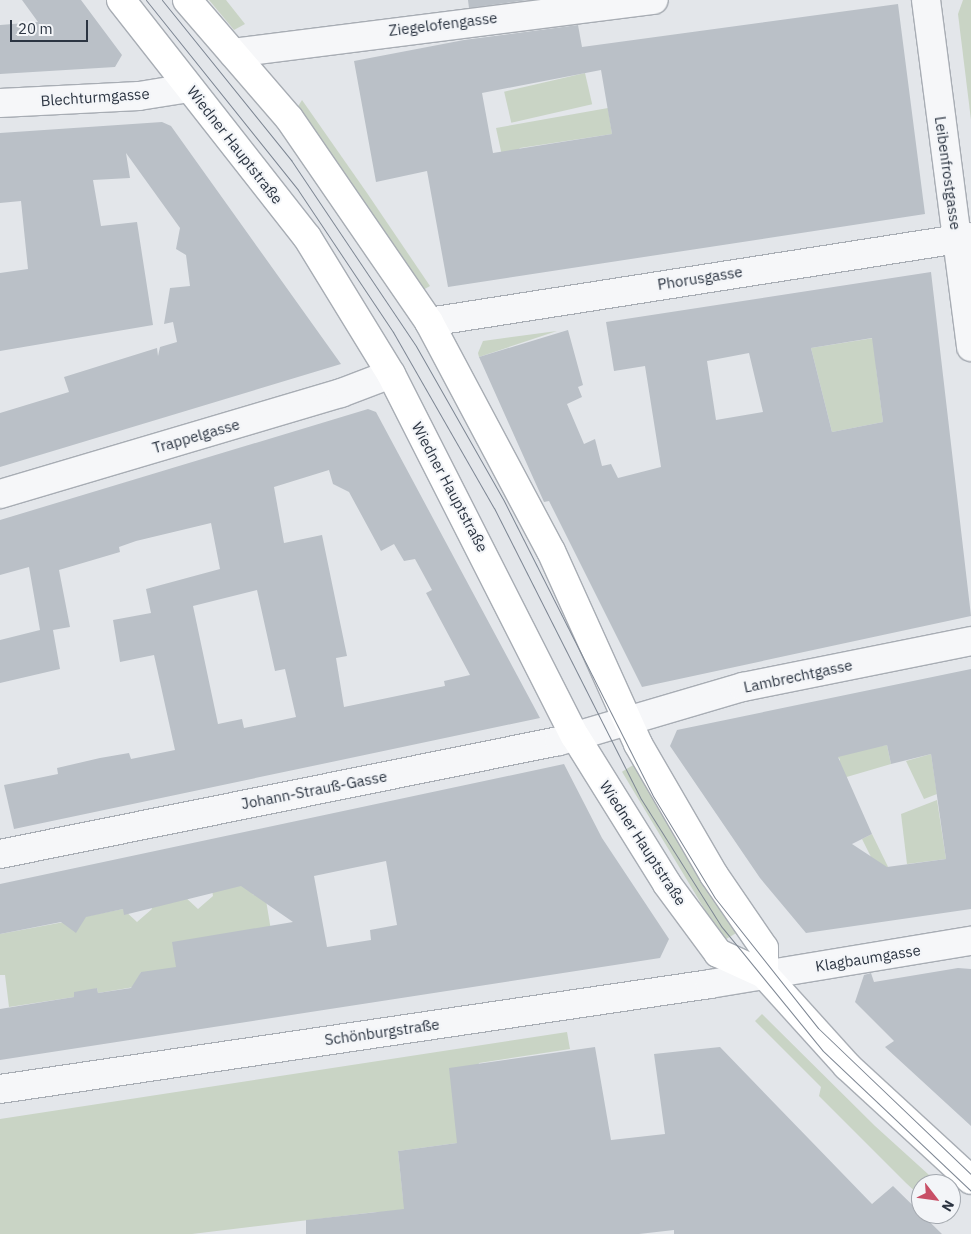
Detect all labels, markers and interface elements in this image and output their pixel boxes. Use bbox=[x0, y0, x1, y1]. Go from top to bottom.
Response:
street label: Ziegelofengasse bbox=[388, 8, 498, 40]
scale bar bbox=[12, 10, 90, 42]
text: 20 m bbox=[18, 19, 53, 38]
street label: Wiedner Hauptstraße bbox=[183, 82, 287, 208]
street label: Blechturmgasse bbox=[40, 84, 150, 110]
street label: Leibenfrostgasse bbox=[931, 115, 965, 231]
street label: Phorusgasse bbox=[656, 262, 744, 294]
street label: Trappelgasse bbox=[150, 415, 242, 457]
street label: Wiedner Hauptstraße bbox=[408, 419, 492, 555]
street label: Lambrechtgasse bbox=[742, 656, 854, 696]
street label: Johann-Strauß-Gasse bbox=[240, 767, 388, 813]
street label: Wiedner Hauptstraße bbox=[596, 777, 690, 909]
street label: Klagbaumgasse bbox=[814, 941, 922, 975]
street label: Schönburgstraße bbox=[323, 1015, 441, 1049]
north arrow bbox=[911, 1174, 961, 1224]
text: N bbox=[938, 1197, 958, 1215]

